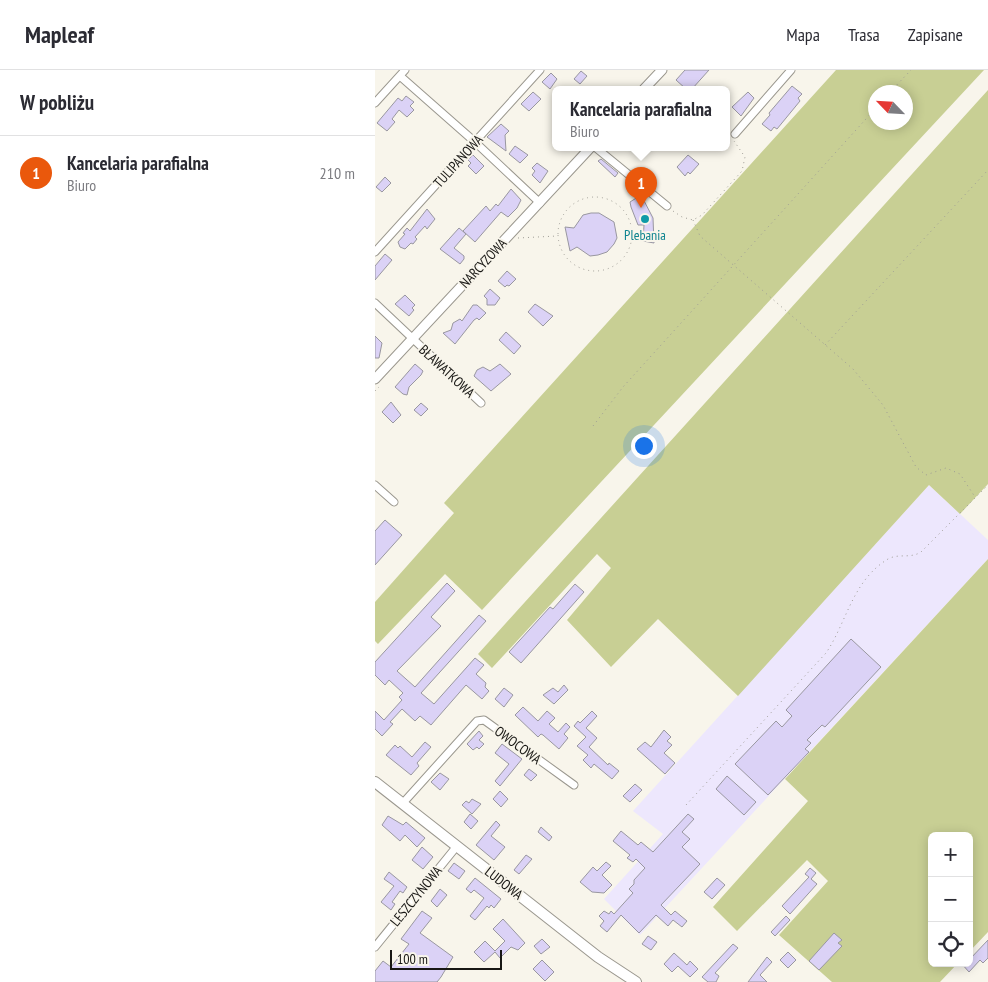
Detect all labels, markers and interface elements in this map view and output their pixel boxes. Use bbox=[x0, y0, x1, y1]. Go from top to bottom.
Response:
text: Mapleaf bbox=[25, 19, 94, 50]
text: Mapa bbox=[786, 23, 820, 46]
text: Trasa bbox=[848, 23, 880, 46]
text: Zapisane bbox=[908, 23, 963, 46]
north arrow bbox=[868, 85, 913, 130]
popup bbox=[552, 86, 730, 151]
text: W pobliżu bbox=[20, 89, 94, 116]
text: Kancelaria parafialna bbox=[570, 97, 712, 121]
text: Biuro bbox=[570, 121, 599, 141]
street label: TULIPANOWA bbox=[429, 130, 487, 191]
text: Kancelaria parafialna bbox=[67, 151, 209, 175]
text: 1 bbox=[32, 163, 40, 183]
text: 210 m bbox=[320, 163, 355, 183]
pin: 1 bbox=[625, 167, 657, 208]
text: Biuro bbox=[67, 175, 96, 195]
marker: Plebania bbox=[639, 213, 651, 225]
place label: Plebania bbox=[624, 226, 666, 244]
street label: NARCYZOWA bbox=[455, 234, 511, 292]
street label: BŁAWATKOWA bbox=[415, 341, 479, 402]
your location bbox=[631, 433, 657, 459]
street label: OWOCOWA bbox=[491, 722, 545, 768]
map controls bbox=[928, 832, 973, 967]
button: + bbox=[928, 832, 973, 877]
street label: LESZCZYNOWA bbox=[386, 862, 446, 930]
street label: LUDOWA bbox=[481, 862, 527, 904]
button: − bbox=[928, 877, 973, 922]
button: locate bbox=[928, 922, 973, 967]
scale bar bbox=[390, 947, 503, 970]
text: 100 m bbox=[397, 950, 428, 968]

